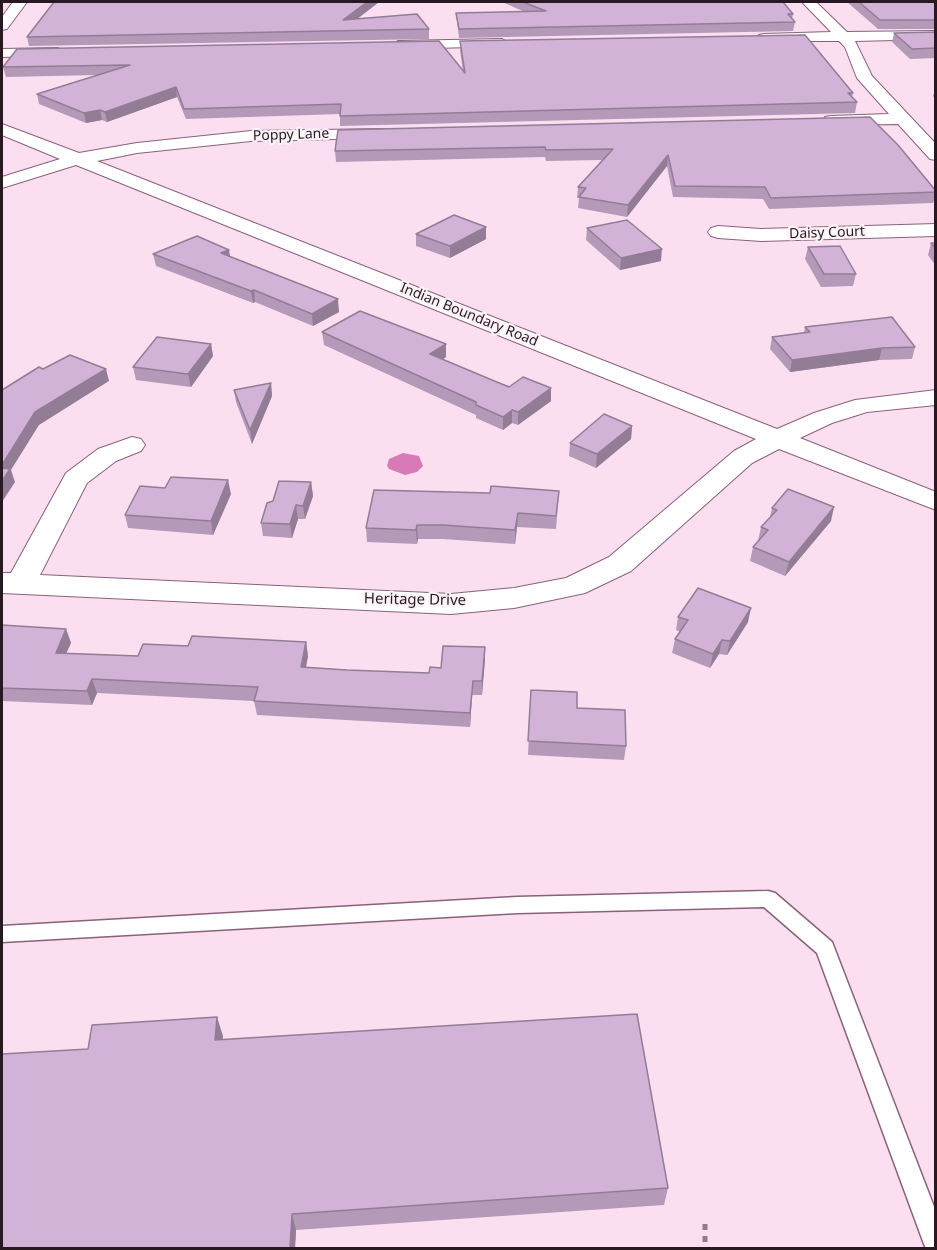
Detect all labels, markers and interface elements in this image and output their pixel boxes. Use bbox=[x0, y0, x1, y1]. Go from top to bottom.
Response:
street label: Poppy Lane bbox=[253, 125, 329, 145]
street label: Daisy Court bbox=[789, 223, 865, 243]
street label: Indian Boundary Road bbox=[398, 280, 540, 350]
street label: Heritage Drive bbox=[364, 590, 466, 610]

